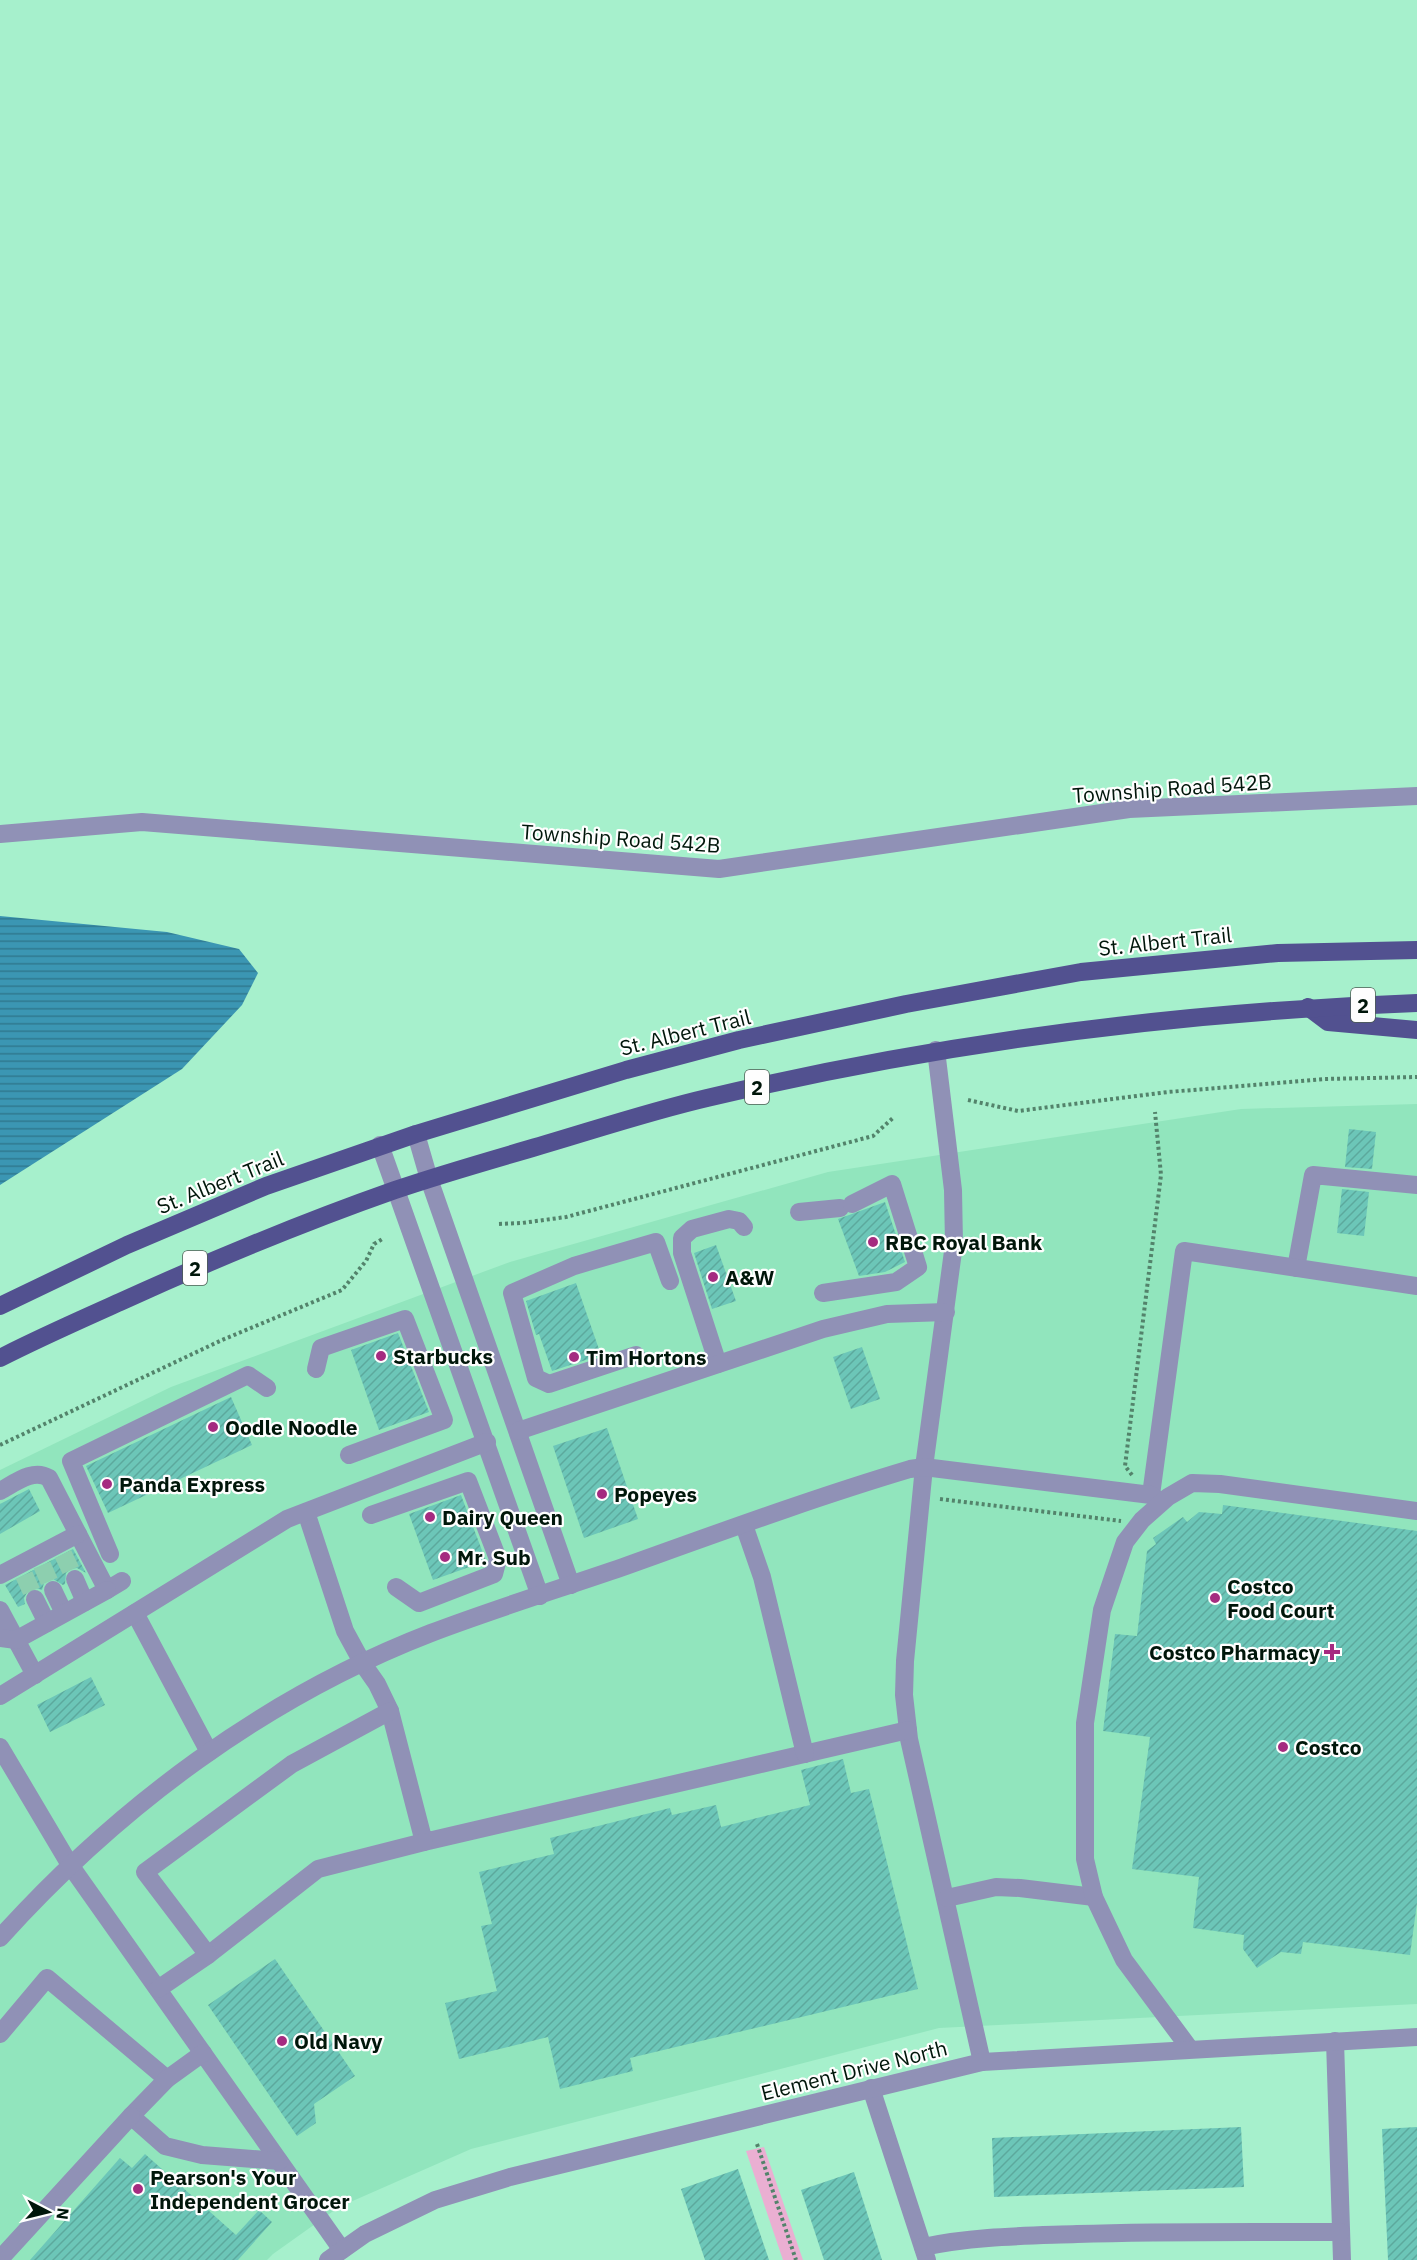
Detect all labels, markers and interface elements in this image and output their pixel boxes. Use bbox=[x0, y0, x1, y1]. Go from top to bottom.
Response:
street label: Township Road 542B bbox=[1071, 767, 1273, 809]
street label: Township Road 542B bbox=[520, 817, 722, 859]
street label: St. Albert Trail bbox=[1097, 920, 1233, 962]
road number: 2 bbox=[1351, 988, 1375, 1022]
street label: St. Albert Trail bbox=[617, 1002, 754, 1062]
road number: 2 bbox=[745, 1070, 769, 1104]
street label: St. Albert Trail bbox=[153, 1144, 288, 1220]
place label: RBC Royal Bank bbox=[885, 1228, 1043, 1256]
marker: RBC Royal Bank bbox=[866, 1235, 880, 1249]
road number: 2 bbox=[183, 1251, 207, 1285]
place label: A&W bbox=[725, 1263, 774, 1291]
marker: A&W bbox=[706, 1270, 720, 1284]
place label: Starbucks bbox=[393, 1342, 493, 1370]
place label: Tim Hortons bbox=[586, 1343, 707, 1371]
marker: Starbucks bbox=[374, 1349, 388, 1363]
marker: Tim Hortons bbox=[567, 1350, 581, 1364]
place label: Oodle Noodle bbox=[225, 1413, 358, 1441]
marker: Oodle Noodle bbox=[206, 1420, 220, 1434]
place label: Panda Express bbox=[119, 1470, 265, 1498]
marker: Panda Express bbox=[100, 1477, 114, 1491]
place label: Popeyes bbox=[614, 1480, 697, 1508]
marker: Popeyes bbox=[595, 1487, 609, 1501]
place label: Dairy Queen bbox=[442, 1503, 563, 1531]
marker: Dairy Queen bbox=[423, 1510, 437, 1524]
place label: Mr. Sub bbox=[457, 1543, 531, 1571]
marker: Mr. Sub bbox=[438, 1550, 452, 1564]
place label: Costco Food Court bbox=[1227, 1572, 1335, 1624]
marker: Costco Food Court bbox=[1208, 1591, 1222, 1605]
place label: Costco Pharmacy bbox=[1149, 1638, 1321, 1666]
marker: Costco Pharmacy bbox=[1325, 1645, 1339, 1659]
place label: Costco bbox=[1295, 1733, 1362, 1761]
marker: Costco bbox=[1276, 1740, 1290, 1754]
place label: Old Navy bbox=[294, 2027, 383, 2055]
street label: Element Drive North bbox=[758, 2033, 950, 2107]
marker: Old Navy bbox=[275, 2034, 289, 2048]
place label: Pearson's Your Independent Grocer bbox=[150, 2163, 350, 2215]
north arrow bbox=[18, 2182, 78, 2242]
marker: Pearson's Your Independent Grocer bbox=[131, 2182, 145, 2196]
text: N bbox=[52, 2207, 74, 2221]

